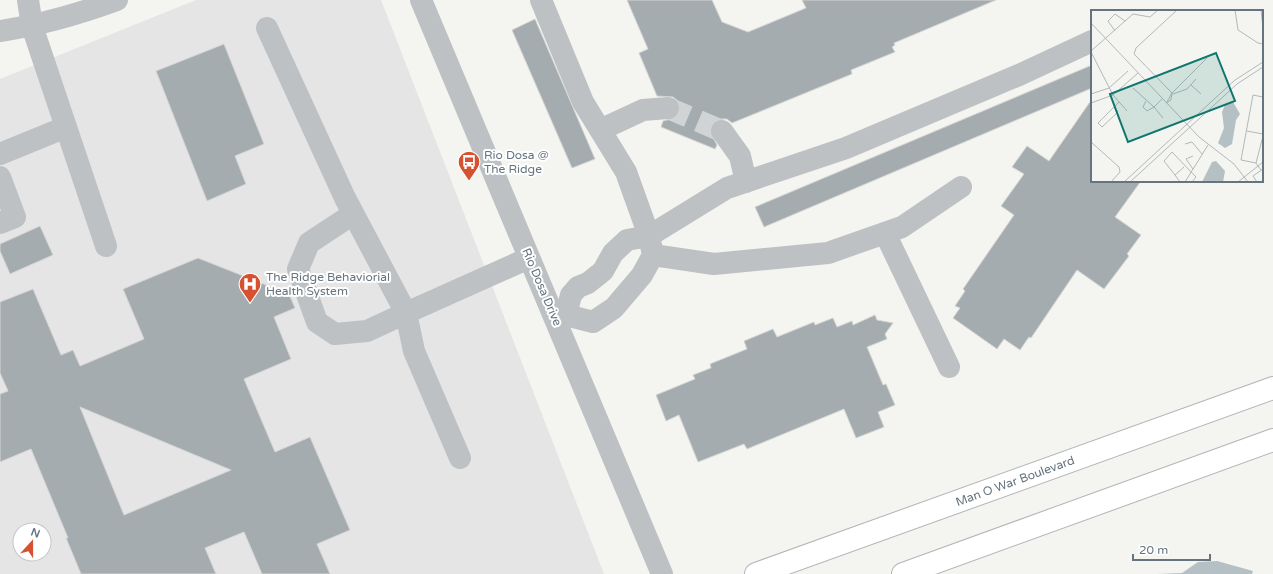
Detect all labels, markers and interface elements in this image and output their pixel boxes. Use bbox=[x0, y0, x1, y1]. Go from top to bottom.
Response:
inset map bbox=[1091, 10, 1263, 182]
place label: Rio Dosa @ The Ridge bbox=[484, 148, 549, 176]
bus stop icon: Rio Dosa @ The Ridge bbox=[456, 149, 482, 182]
street label: Rio Dosa Drive bbox=[519, 246, 565, 328]
place label: The Ridge Behaviorial Health System bbox=[266, 270, 390, 298]
hospital icon: The Ridge Behaviorial Health System bbox=[237, 271, 263, 304]
street label: Man O War Boulevard bbox=[954, 453, 1076, 509]
north arrow bbox=[12, 522, 52, 562]
text: N bbox=[29, 525, 42, 541]
scale bar bbox=[1133, 536, 1210, 562]
text: 20 m bbox=[1139, 543, 1168, 557]

